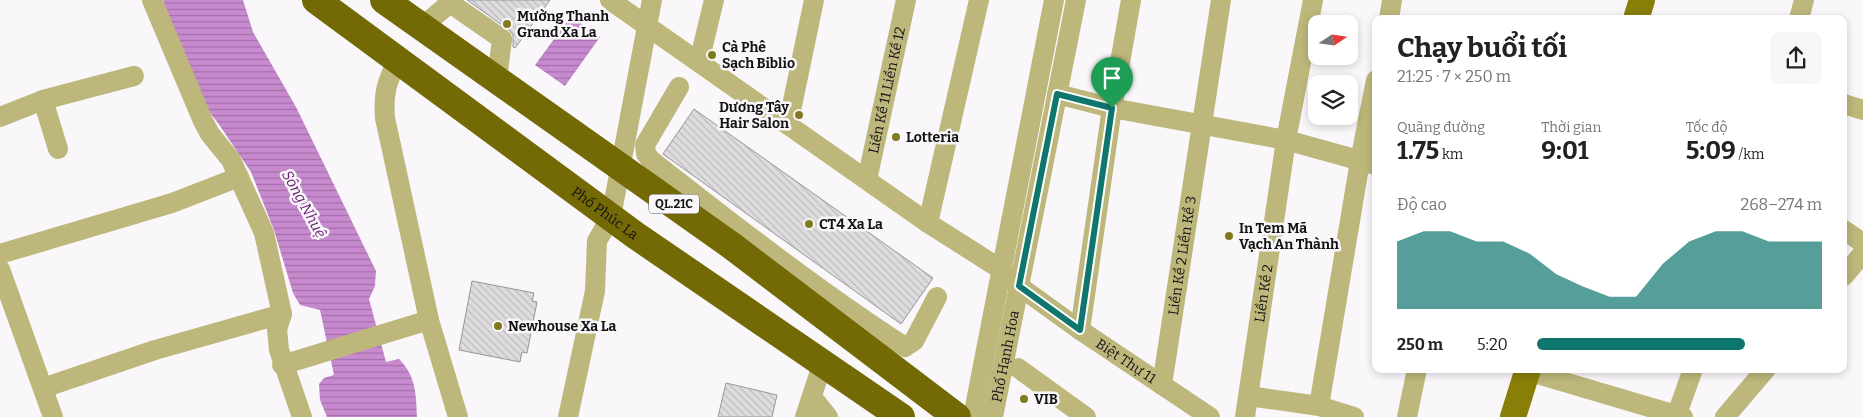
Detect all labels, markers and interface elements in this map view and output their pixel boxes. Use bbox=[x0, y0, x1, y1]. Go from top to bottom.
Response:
place label: Mường Thanh Grand Xa La bbox=[517, 8, 609, 41]
north arrow bbox=[1308, 15, 1358, 65]
map controls bbox=[1308, 15, 1358, 125]
marker: Mường Thanh Grand Xa La bbox=[501, 18, 513, 30]
street label: Liền Kề 11 Liền Kề 12 bbox=[864, 25, 908, 155]
text: Chạy buổi tối bbox=[1397, 31, 1567, 64]
button: share bbox=[1770, 32, 1822, 84]
place label: Cà Phê Sạch Biblio bbox=[722, 39, 795, 72]
marker: Cà Phê Sạch Biblio bbox=[706, 49, 718, 61]
pin bbox=[1091, 57, 1133, 108]
icon: arrive bbox=[1098, 64, 1126, 92]
text: 21:25 · 7 × 250 m bbox=[1397, 67, 1511, 86]
button: layers bbox=[1308, 75, 1358, 125]
place label: Dương Tây Hair Salon bbox=[719, 99, 789, 132]
marker: Dương Tây Hair Salon bbox=[793, 109, 805, 121]
text: Quãng đường bbox=[1397, 119, 1485, 136]
text: Thời gian bbox=[1541, 119, 1601, 136]
text: Tốc độ bbox=[1686, 119, 1728, 136]
place label: Lotteria bbox=[906, 129, 959, 146]
marker: Lotteria bbox=[890, 131, 902, 143]
text: 1.75 bbox=[1397, 136, 1439, 166]
text: 9:01 bbox=[1541, 136, 1588, 166]
text: 5:09 bbox=[1686, 136, 1736, 166]
text: km bbox=[1439, 146, 1463, 163]
text: /km bbox=[1736, 146, 1764, 163]
water label: Sông Nhuệ bbox=[278, 167, 330, 241]
street label: Phố Phúc La bbox=[568, 183, 642, 243]
road number: QL.21C bbox=[649, 194, 699, 213]
street label: Liền Kề 2 Liền Kề 3 bbox=[1164, 195, 1199, 316]
text: Độ cao bbox=[1397, 195, 1447, 214]
text: 268–274 m bbox=[1740, 195, 1822, 214]
place label: CT4 Xa La bbox=[819, 216, 883, 233]
marker: CT4 Xa La bbox=[803, 218, 815, 230]
place label: In Tem Mã Vạch An Thành bbox=[1239, 220, 1339, 253]
marker: In Tem Mã Vạch An Thành bbox=[1223, 230, 1235, 242]
street label: Liền Kề 2 bbox=[1251, 263, 1276, 324]
street label: Phố Hạnh Hoa bbox=[988, 308, 1023, 404]
place label: Newhouse Xa La bbox=[508, 318, 616, 335]
marker: Newhouse Xa La bbox=[492, 320, 504, 332]
street label: Biệt Thự 11 bbox=[1093, 335, 1159, 387]
text: 250 m bbox=[1397, 335, 1443, 354]
text: 5:20 bbox=[1477, 335, 1508, 354]
place label: VIB bbox=[1034, 391, 1058, 408]
marker: VIB bbox=[1018, 393, 1030, 405]

